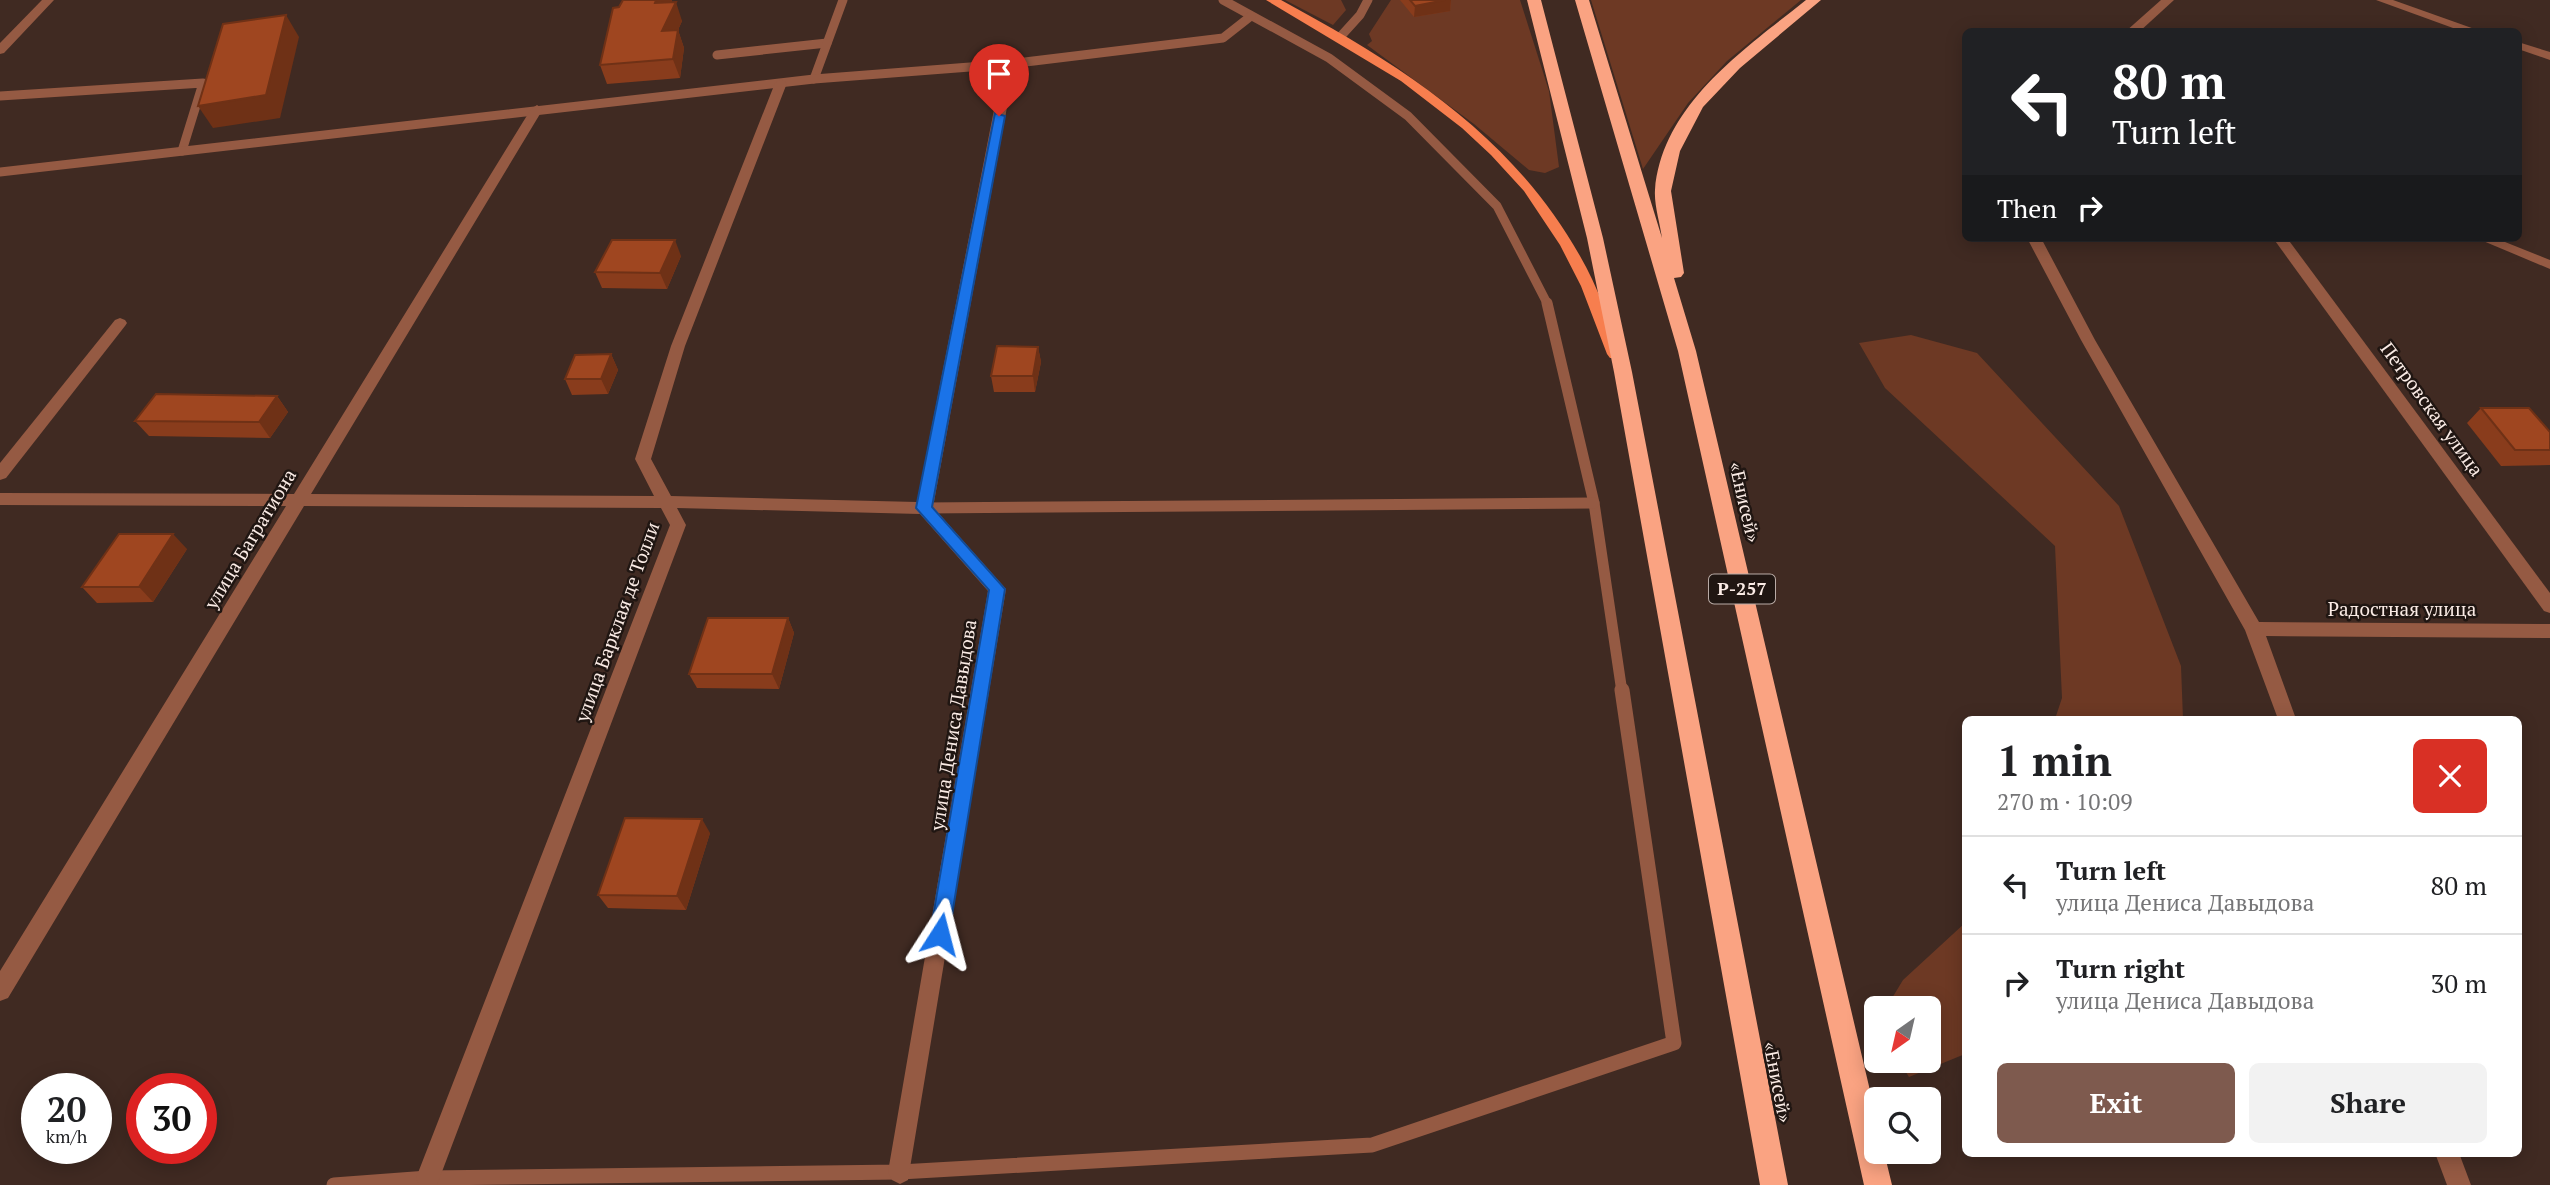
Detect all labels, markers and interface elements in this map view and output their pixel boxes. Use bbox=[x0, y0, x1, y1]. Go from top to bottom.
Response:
pin bbox=[969, 44, 1029, 116]
text: 80 m bbox=[2112, 48, 2226, 113]
icon: arrive bbox=[980, 55, 1018, 93]
icon: left bbox=[1997, 56, 2088, 147]
text: Turn left bbox=[2112, 111, 2236, 153]
icon: right bbox=[2071, 189, 2109, 227]
text: Then bbox=[1997, 191, 2057, 225]
street label: Петровская улица bbox=[2375, 337, 2490, 481]
street label: «Енисей» bbox=[1724, 459, 1767, 545]
street label: улица Багратиона bbox=[197, 464, 302, 614]
street label: улица Барклая де Толли bbox=[568, 518, 664, 726]
road number: Р-257 bbox=[1709, 574, 1775, 604]
street label: Радостная улица bbox=[2328, 596, 2477, 621]
street label: улица Дениса Давыдова bbox=[923, 617, 982, 833]
text: 1 min bbox=[1997, 732, 2112, 788]
button: close bbox=[2413, 739, 2487, 813]
text: 270 m · 10:09 bbox=[1997, 786, 2132, 817]
text: Turn left bbox=[2056, 853, 2166, 887]
icon: left bbox=[1997, 866, 2035, 904]
text: 80 m bbox=[2431, 868, 2487, 902]
text: улица Дениса Давыдова bbox=[2056, 887, 2314, 918]
position arrow bbox=[903, 897, 977, 971]
text: Turn right bbox=[2056, 951, 2185, 985]
icon: right bbox=[1997, 964, 2035, 1002]
text: 30 m bbox=[2431, 966, 2487, 1000]
text: улица Дениса Давыдова bbox=[2056, 985, 2314, 1016]
north arrow bbox=[1864, 996, 1941, 1073]
map controls bbox=[1864, 996, 1941, 1164]
street label: «Енисей» bbox=[1758, 1039, 1799, 1125]
button: Exit bbox=[1997, 1063, 2235, 1143]
button: Share bbox=[2249, 1063, 2487, 1143]
speed limit sign: 30 bbox=[126, 1073, 217, 1164]
text: 20 bbox=[47, 1086, 86, 1132]
button: search bbox=[1864, 1087, 1941, 1164]
text: km/h bbox=[46, 1124, 87, 1148]

